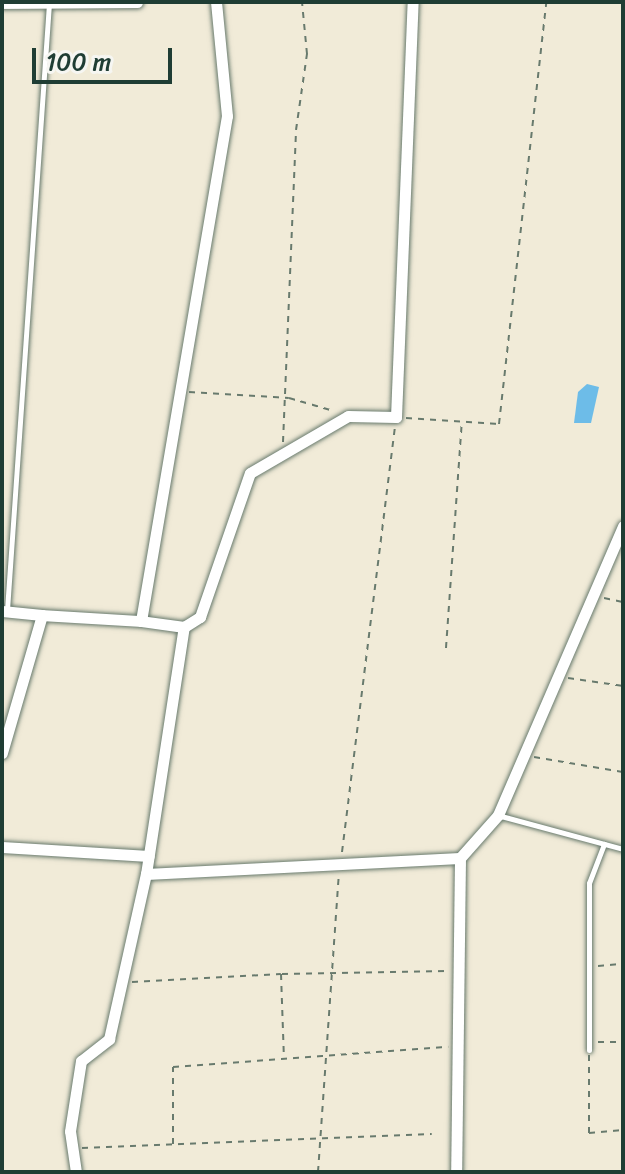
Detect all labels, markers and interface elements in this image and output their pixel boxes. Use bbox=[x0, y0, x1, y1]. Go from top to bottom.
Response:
scale bar bbox=[36, 32, 176, 82]
text: 100 m bbox=[46, 41, 111, 83]

